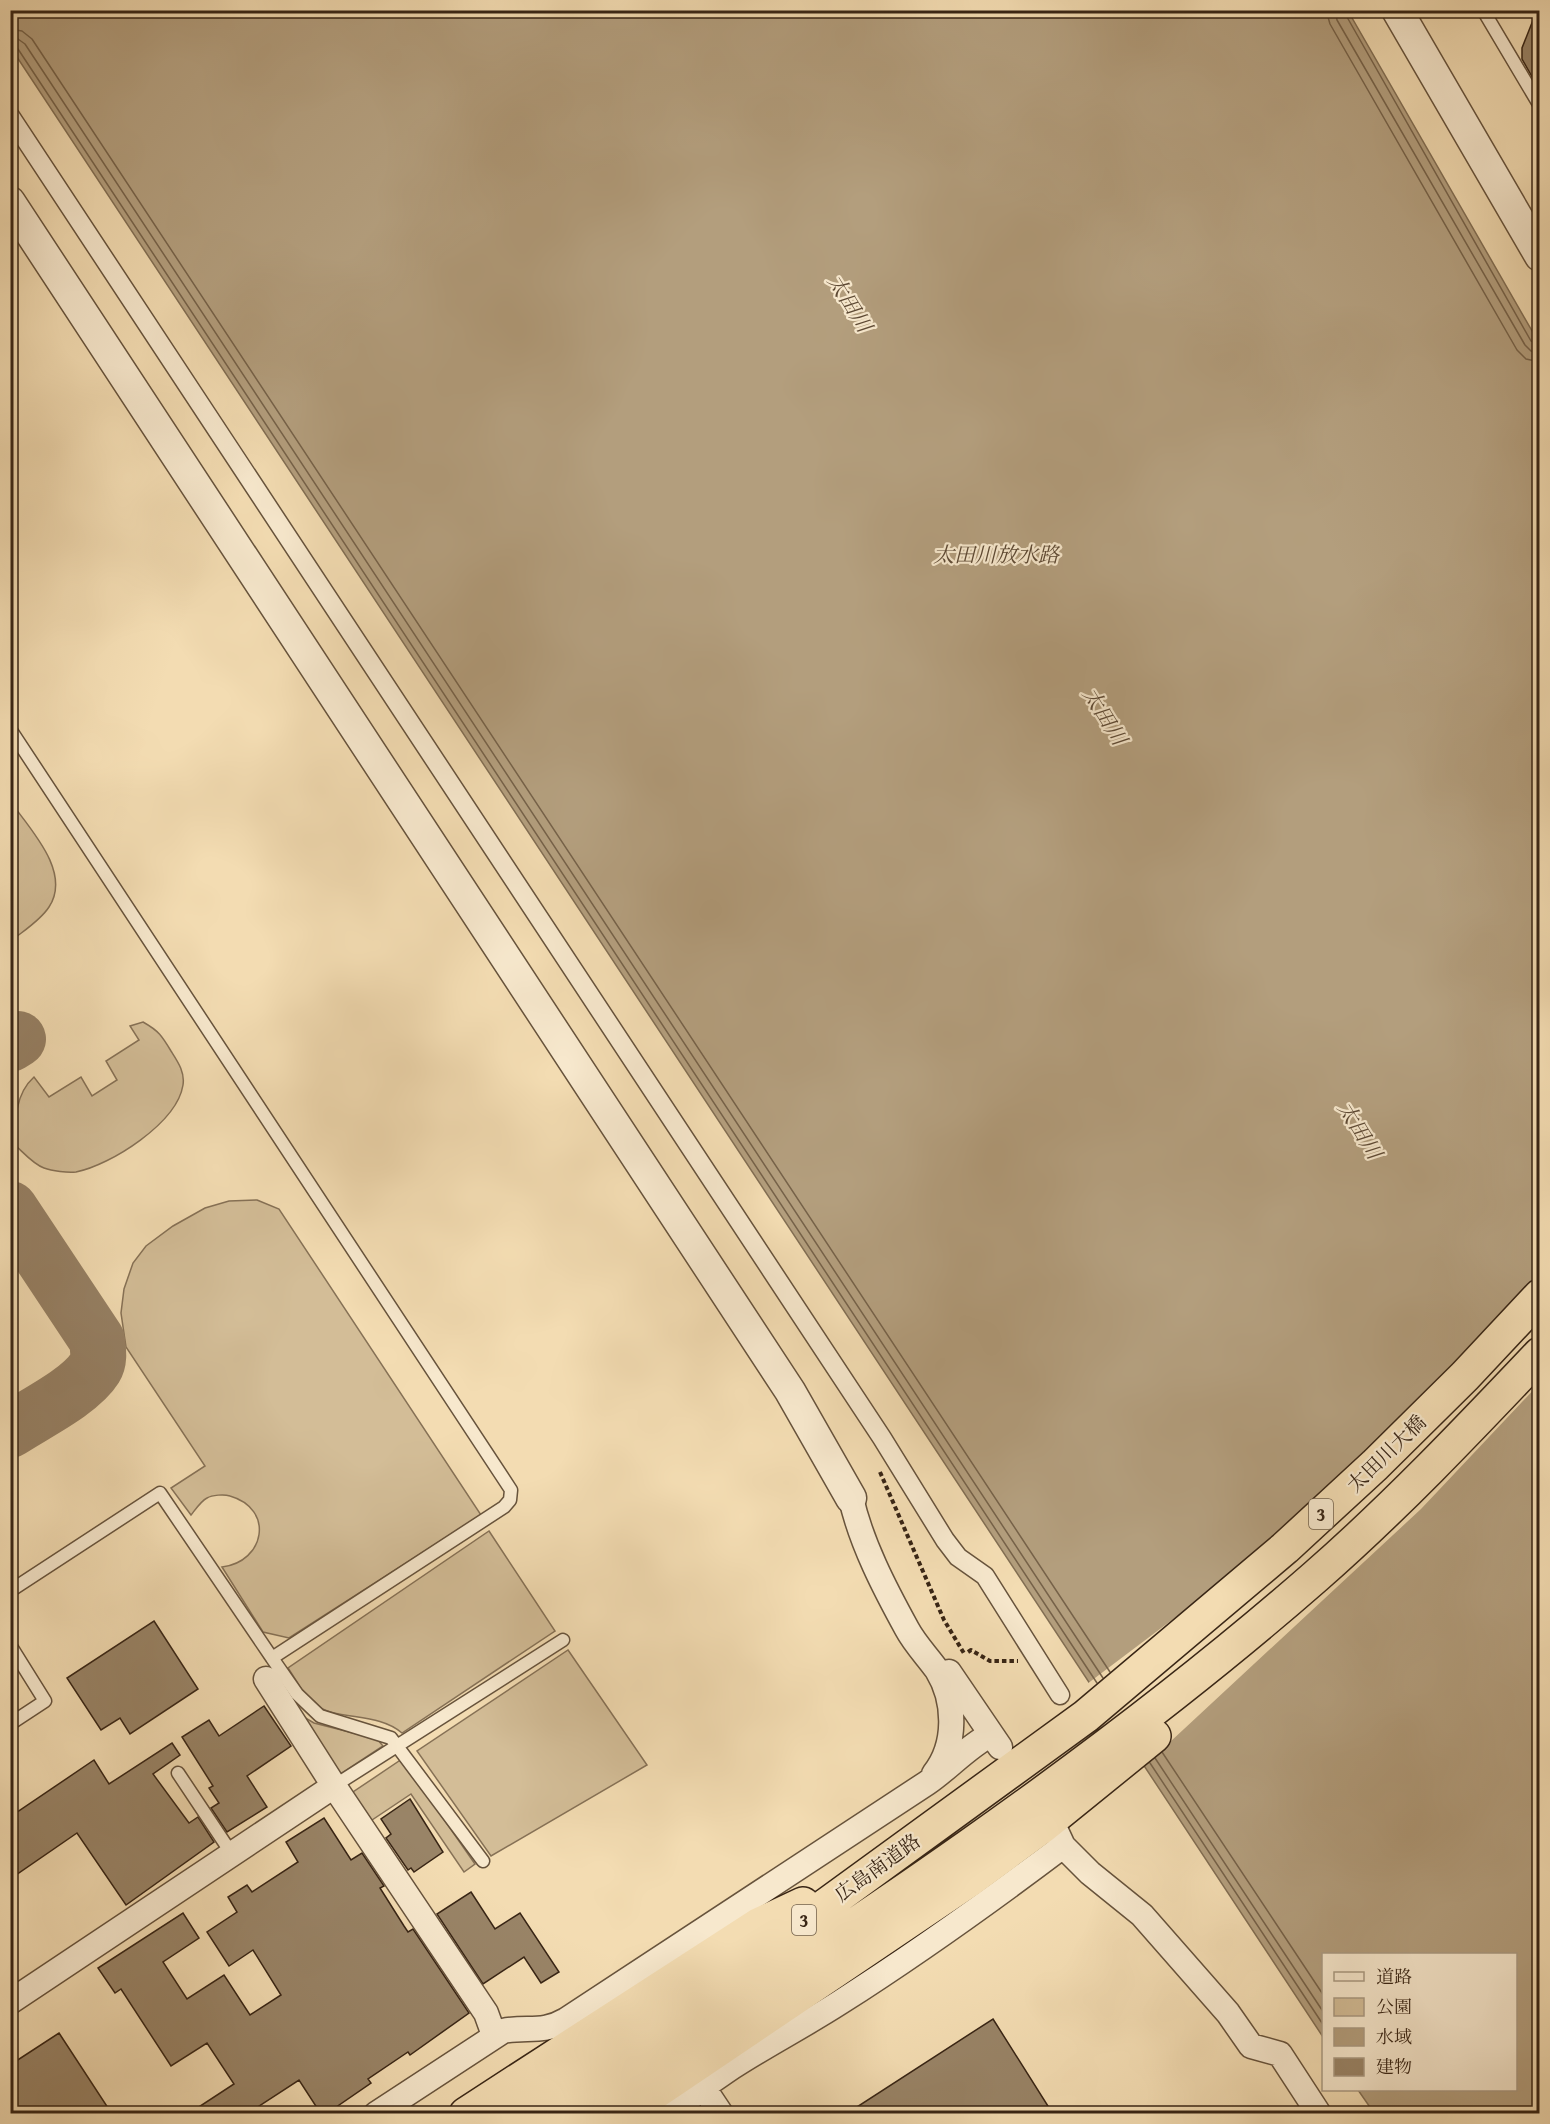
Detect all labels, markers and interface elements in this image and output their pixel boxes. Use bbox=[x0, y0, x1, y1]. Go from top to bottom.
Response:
water label: 太田川 bbox=[820, 268, 881, 340]
water label: 太田川放水路 bbox=[933, 539, 1061, 570]
water label: 太田川 bbox=[1075, 681, 1136, 753]
water label: 太田川 bbox=[1330, 1095, 1391, 1167]
street label: 太田川大橋 bbox=[1340, 1408, 1432, 1498]
road number: 3 bbox=[1309, 1499, 1333, 1529]
street label: 広島南道路 bbox=[828, 1826, 926, 1908]
road number: 3 bbox=[792, 1905, 816, 1935]
legend bbox=[1322, 1953, 1517, 2091]
text: 道路 bbox=[1376, 1963, 1412, 1990]
text: 公園 bbox=[1376, 1993, 1412, 2020]
text: 水域 bbox=[1376, 2023, 1412, 2050]
text: 建物 bbox=[1376, 2053, 1412, 2080]

